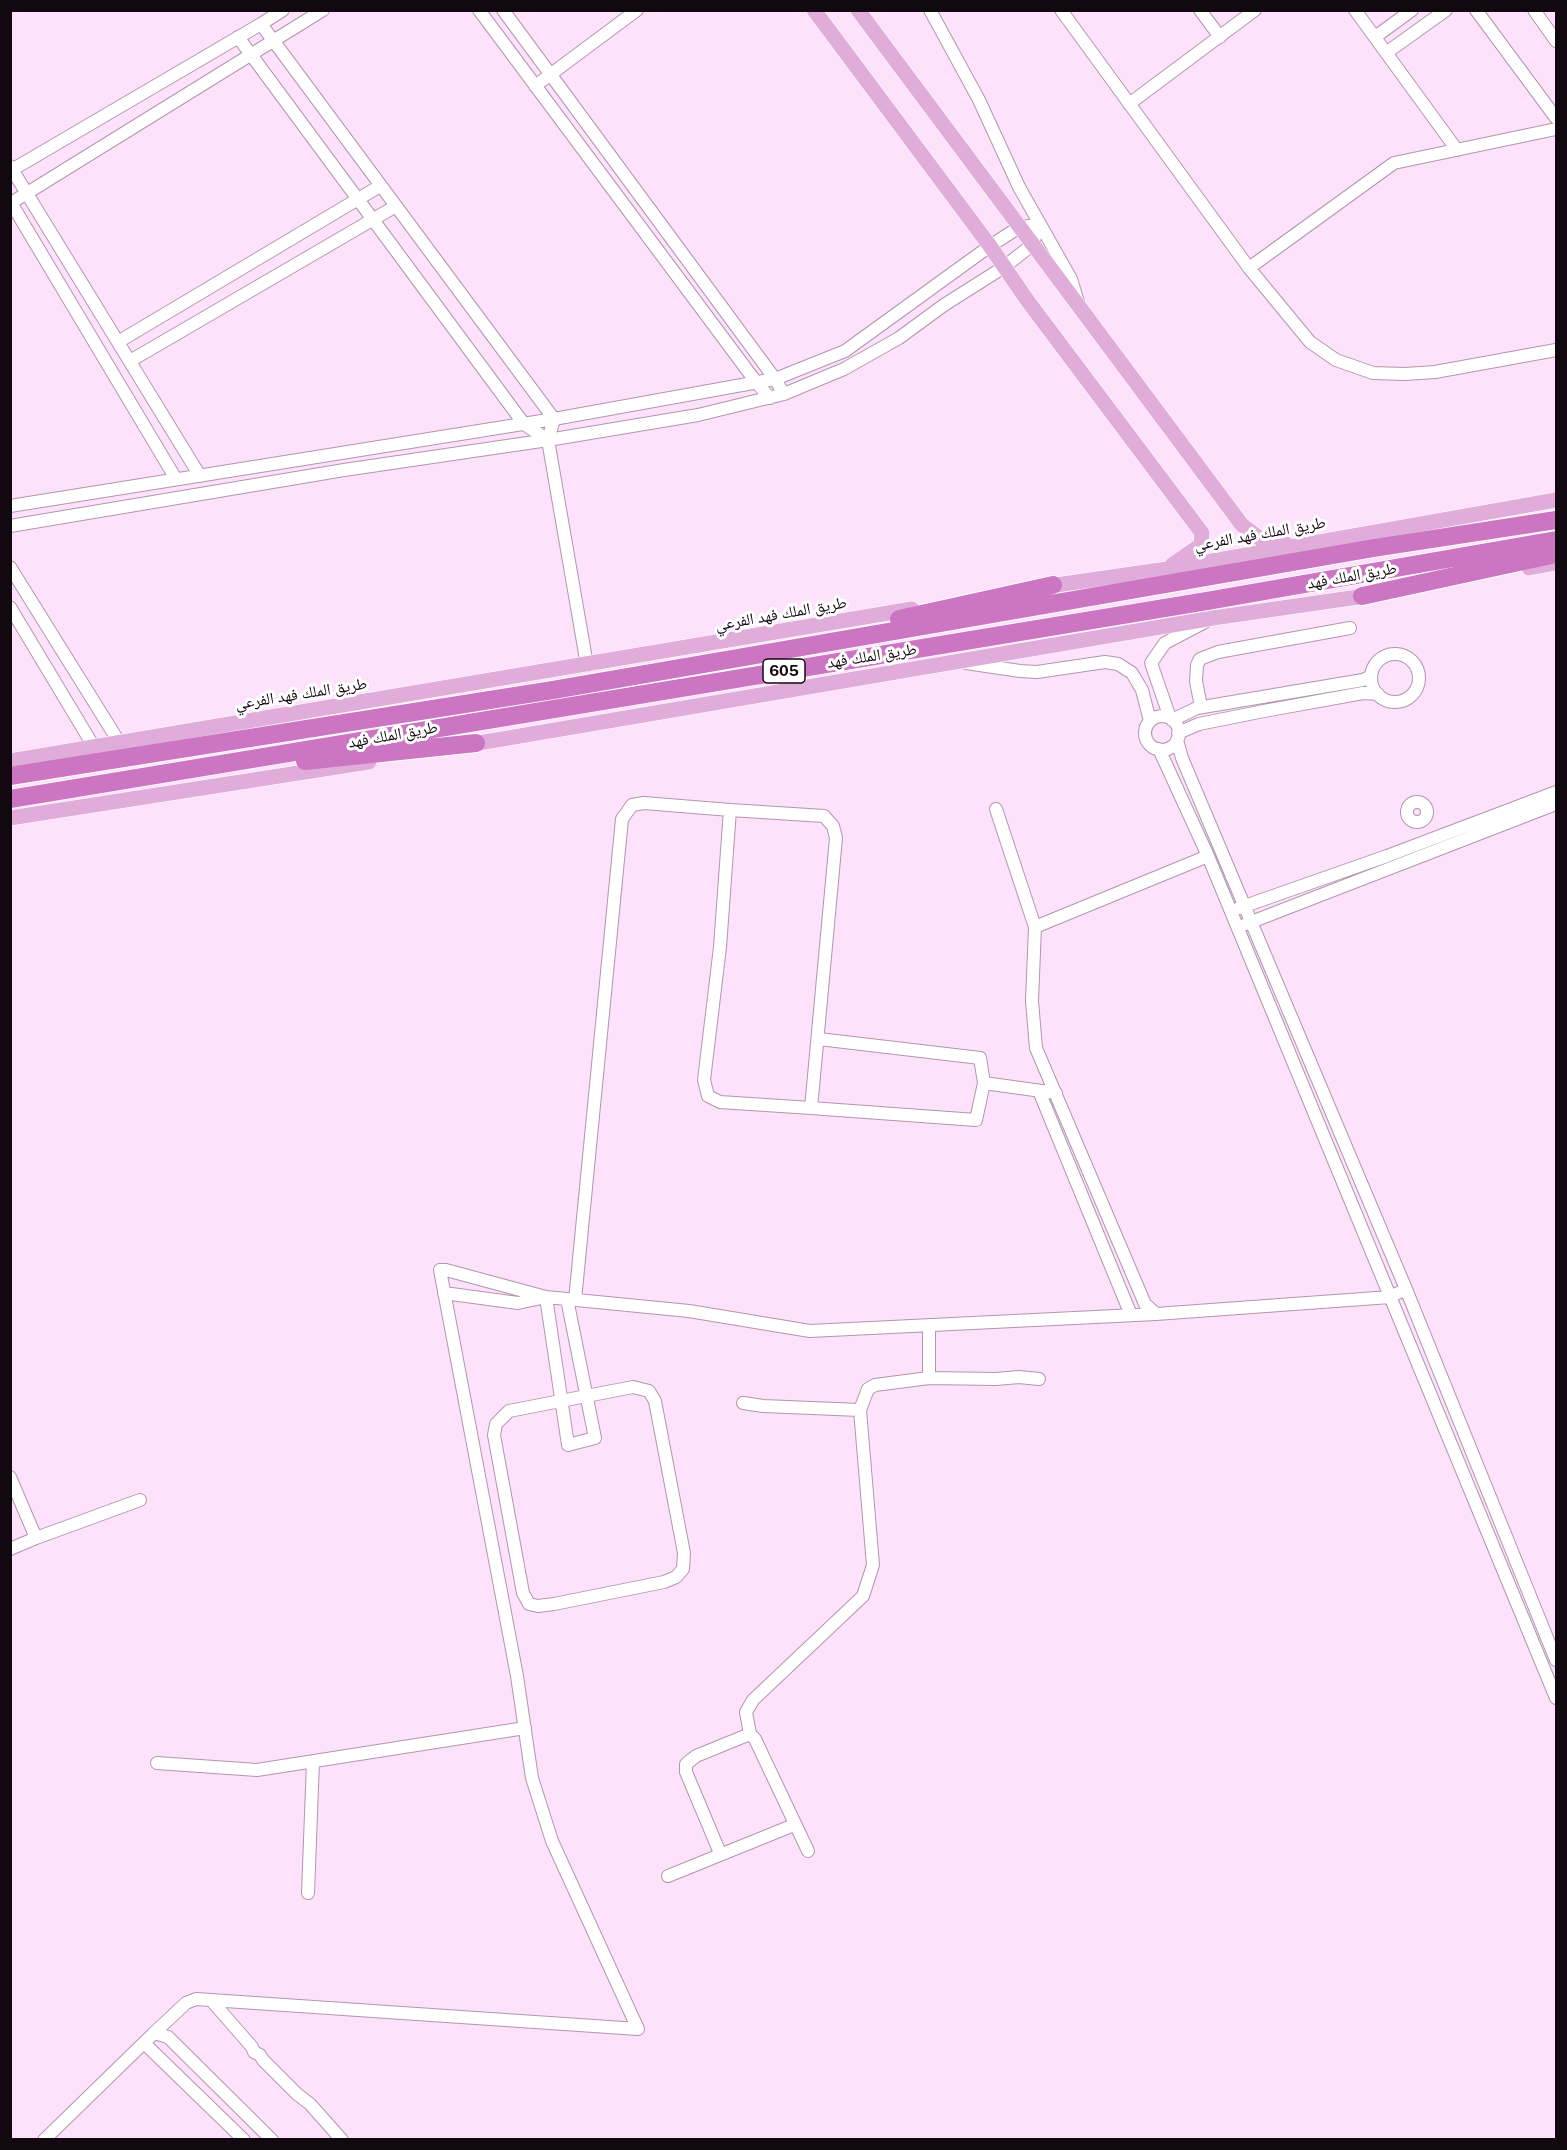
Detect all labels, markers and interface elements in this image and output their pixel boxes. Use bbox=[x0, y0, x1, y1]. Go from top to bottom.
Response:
street label: طريق الملك فهد الفرعي bbox=[1193, 513, 1327, 555]
street label: طريق الملك فهد bbox=[1306, 559, 1398, 593]
street label: طريق الملك فهد الفرعي bbox=[714, 593, 848, 635]
street label: طريق الملك فهد bbox=[826, 639, 918, 673]
road number: 605 bbox=[763, 659, 805, 683]
street label: طريق الملك فهد الفرعي bbox=[234, 674, 368, 714]
street label: طريق الملك فهد bbox=[347, 718, 439, 752]

